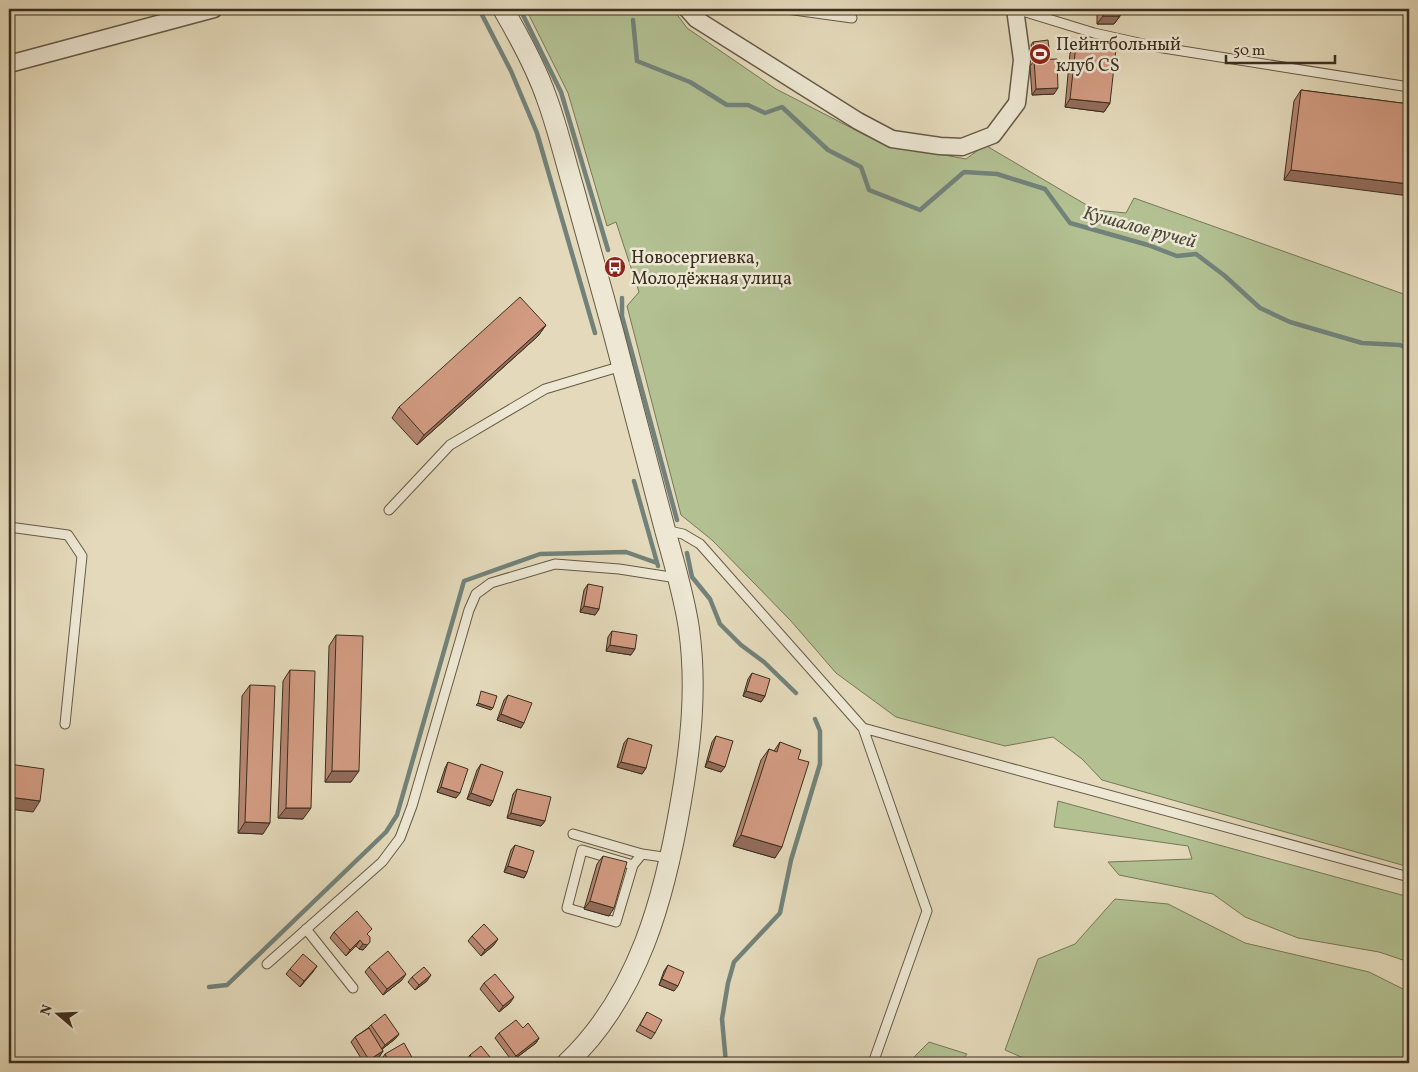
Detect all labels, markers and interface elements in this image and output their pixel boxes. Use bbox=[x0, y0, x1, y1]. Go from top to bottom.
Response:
scale bar bbox=[1226, 32, 1334, 64]
place label: Пейнтбольный клуб CS bbox=[1056, 33, 1181, 79]
text: 50 m bbox=[1233, 41, 1265, 62]
sports icon: Пейнтбольный клуб CS bbox=[1028, 42, 1052, 66]
water label: Кушалов ручей bbox=[1080, 200, 1199, 256]
place label: Новосергиевка, Молодёжная улица bbox=[631, 246, 792, 292]
bus stop icon: Новосергиевка, Молодёжная улица bbox=[603, 255, 627, 279]
north arrow bbox=[32, 990, 82, 1040]
text: N bbox=[36, 1002, 58, 1018]

